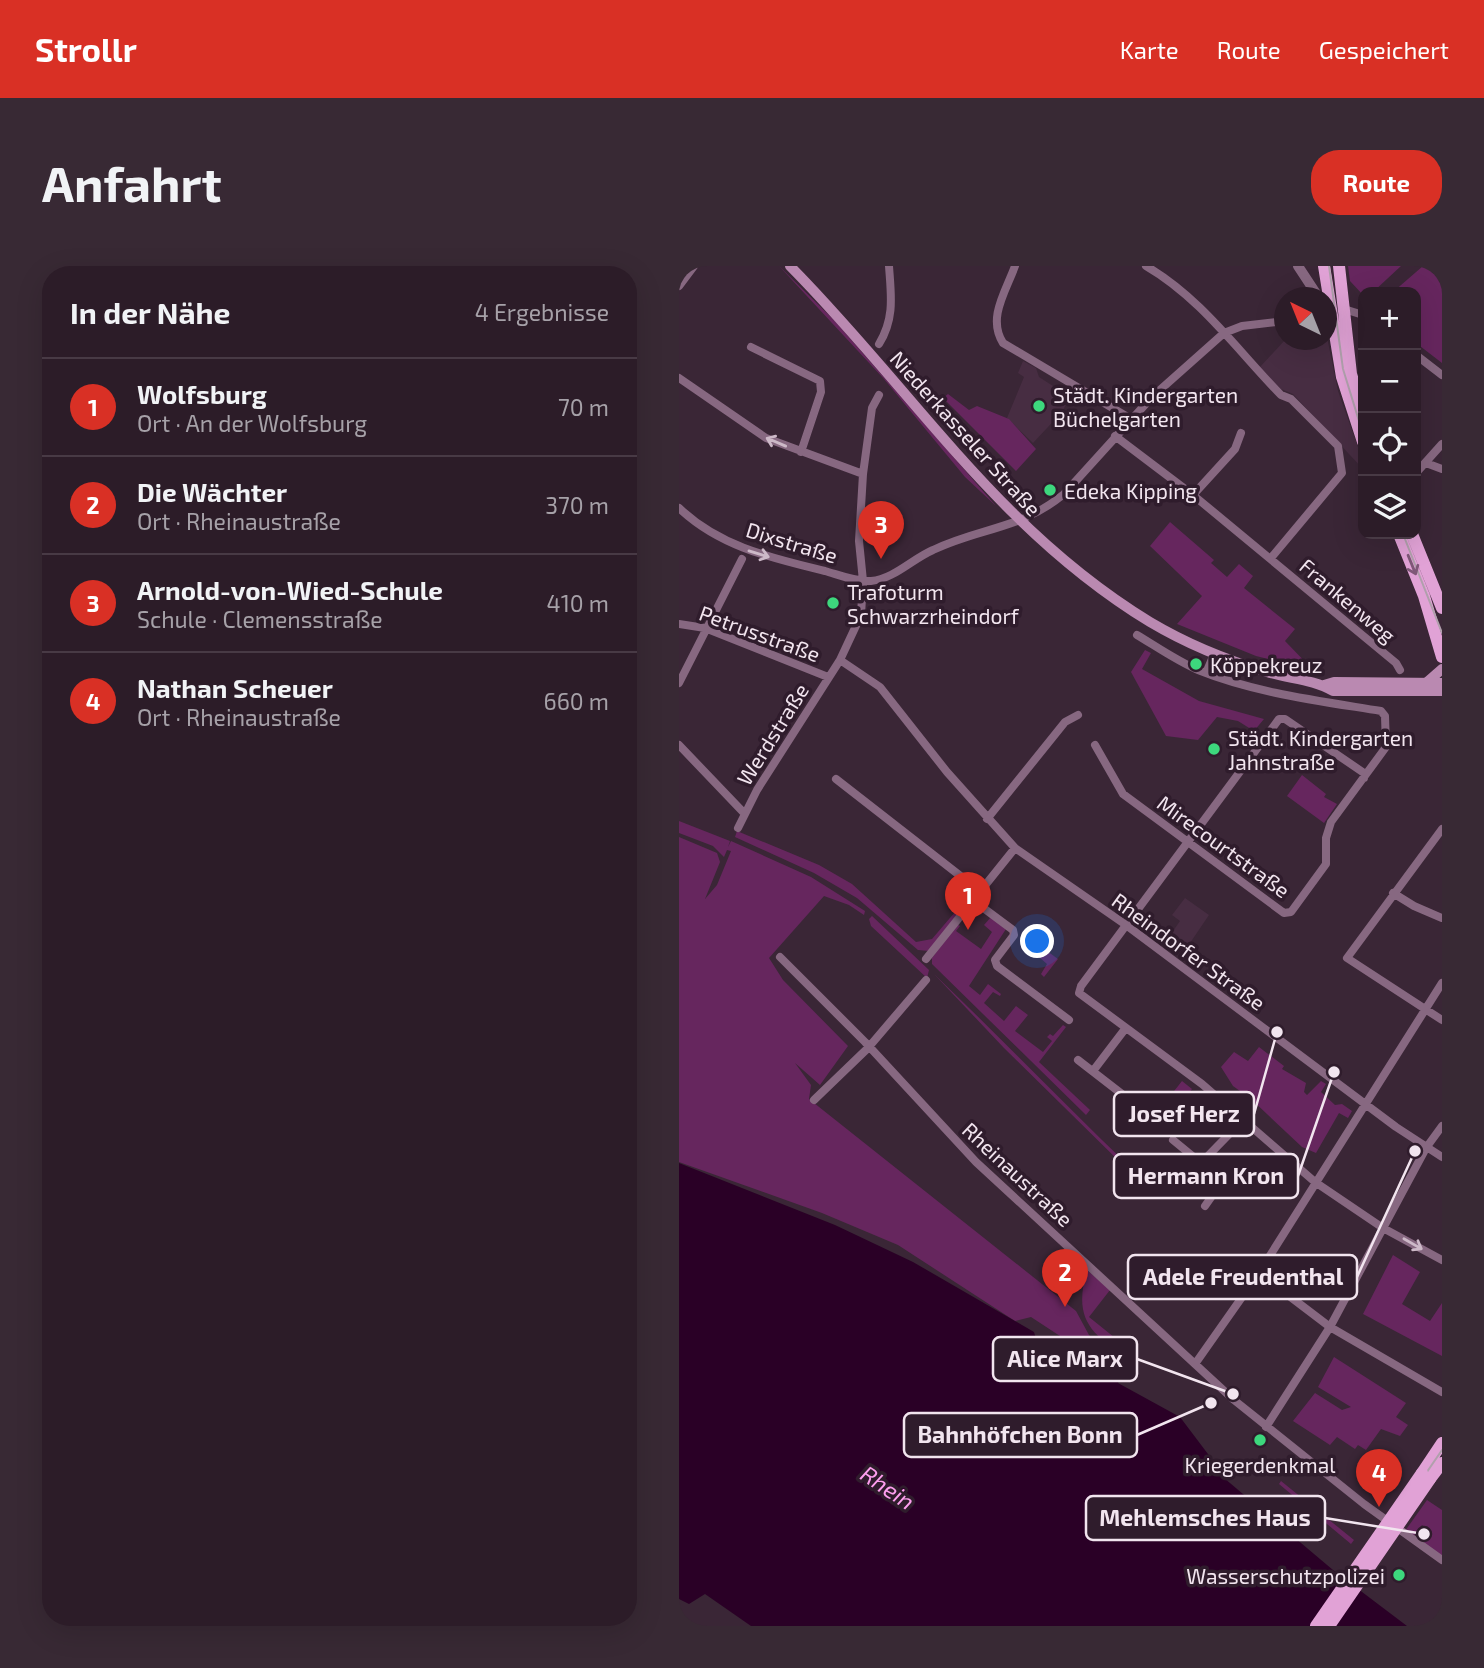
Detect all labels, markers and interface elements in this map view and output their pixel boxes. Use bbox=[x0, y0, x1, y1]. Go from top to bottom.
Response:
text: Strollr bbox=[35, 29, 137, 69]
text: Karte bbox=[1120, 35, 1179, 64]
text: Route bbox=[1217, 35, 1281, 64]
text: Gespeichert bbox=[1319, 35, 1449, 64]
button: Route bbox=[1311, 150, 1442, 215]
text: Anfahrt bbox=[42, 153, 222, 212]
north arrow bbox=[1274, 287, 1337, 350]
map controls bbox=[1358, 287, 1421, 539]
button: + bbox=[1358, 287, 1421, 350]
text: In der Nähe bbox=[70, 294, 231, 330]
text: 4 Ergebnisse bbox=[475, 298, 609, 326]
street label: Niederkasseler Straße bbox=[885, 345, 1047, 521]
button: − bbox=[1358, 350, 1421, 413]
text: Wolfsburg bbox=[137, 378, 267, 409]
place label: Städt. Kindergarten Büchelgarten bbox=[1053, 382, 1238, 431]
text: 1 bbox=[88, 393, 98, 421]
text: 70 m bbox=[558, 393, 609, 421]
marker: Städt. Kindergarten Büchelgarten bbox=[1031, 398, 1047, 414]
text: Ort · An der Wolfsburg bbox=[137, 409, 367, 437]
button: locate bbox=[1358, 413, 1421, 476]
one-way arrow bbox=[766, 434, 787, 447]
text: Die Wächter bbox=[137, 476, 287, 507]
button: layers bbox=[1358, 476, 1421, 539]
place label: Edeka Kipping bbox=[1064, 478, 1197, 503]
marker: Edeka Kipping bbox=[1042, 482, 1058, 498]
text: 2 bbox=[86, 491, 100, 519]
text: 370 m bbox=[545, 491, 609, 519]
pin: 3 bbox=[858, 501, 904, 559]
text: Ort · Rheinaustraße bbox=[137, 507, 341, 535]
street label: Dixstraße bbox=[743, 516, 841, 568]
one-way arrow bbox=[747, 549, 769, 562]
street label: Frankenweg bbox=[1295, 553, 1401, 647]
one-way arrow bbox=[1406, 553, 1419, 575]
text: Arnold-von-Wied-Schule bbox=[137, 574, 443, 605]
place label: Trafoturm Schwarzrheindorf bbox=[847, 579, 1020, 628]
text: 3 bbox=[86, 589, 100, 617]
text: 410 m bbox=[547, 589, 609, 617]
marker: Trafoturm Schwarzrheindorf bbox=[825, 595, 841, 611]
street label: Petrusstraße bbox=[696, 600, 824, 666]
text: Schule · Clemensstraße bbox=[137, 605, 383, 633]
place label: Köppekreuz bbox=[1210, 652, 1323, 677]
marker: Köppekreuz bbox=[1188, 656, 1204, 672]
text: Nathan Scheuer bbox=[137, 672, 333, 703]
street label: Werdstraße bbox=[731, 679, 813, 789]
text: 4 bbox=[86, 687, 100, 715]
text: 660 m bbox=[544, 687, 609, 715]
text: Ort · Rheinaustraße bbox=[137, 703, 341, 731]
place label: Städt. Kindergarten Jahnstraße bbox=[1228, 725, 1413, 774]
marker: Städt. Kindergarten Jahnstraße bbox=[1206, 741, 1222, 757]
street label: Mirecourtstraße bbox=[1153, 790, 1295, 902]
pin: 1 bbox=[945, 872, 991, 930]
street label: Rheindorfer Straße bbox=[1108, 887, 1270, 1015]
your location bbox=[1020, 924, 1054, 958]
callout: Josef Herz bbox=[1114, 1092, 1254, 1136]
text: Josef Herz bbox=[1128, 1099, 1240, 1127]
street label: Rheinaustraße bbox=[958, 1117, 1078, 1231]
callout: Hermann Kron bbox=[1114, 1154, 1298, 1198]
text: Hermann Kron bbox=[1128, 1161, 1284, 1189]
one-way arrow bbox=[1403, 1237, 1423, 1251]
pin: 2 bbox=[1042, 1249, 1088, 1307]
callout: Adele Freudenthal bbox=[1128, 1255, 1357, 1299]
text: Adele Freudenthal bbox=[1143, 1262, 1344, 1290]
callout: Alice Marx bbox=[993, 1337, 1137, 1381]
text: Alice Marx bbox=[1007, 1344, 1123, 1372]
callout: Bahnhöfchen Bonn bbox=[904, 1413, 1137, 1457]
text: Bahnhöfchen Bonn bbox=[917, 1420, 1123, 1448]
marker: Kriegerdenkmal bbox=[1252, 1432, 1268, 1448]
pin: 4 bbox=[1356, 1449, 1402, 1507]
place label: Kriegerdenkmal bbox=[1185, 1452, 1336, 1477]
water label: Rhein bbox=[856, 1459, 920, 1515]
callout: Mehlemsches Haus bbox=[1086, 1496, 1325, 1540]
text: Mehlemsches Haus bbox=[1099, 1503, 1311, 1531]
place label: Wasserschutzpolizei bbox=[1186, 1563, 1385, 1588]
marker: Wasserschutzpolizei bbox=[1391, 1567, 1407, 1583]

